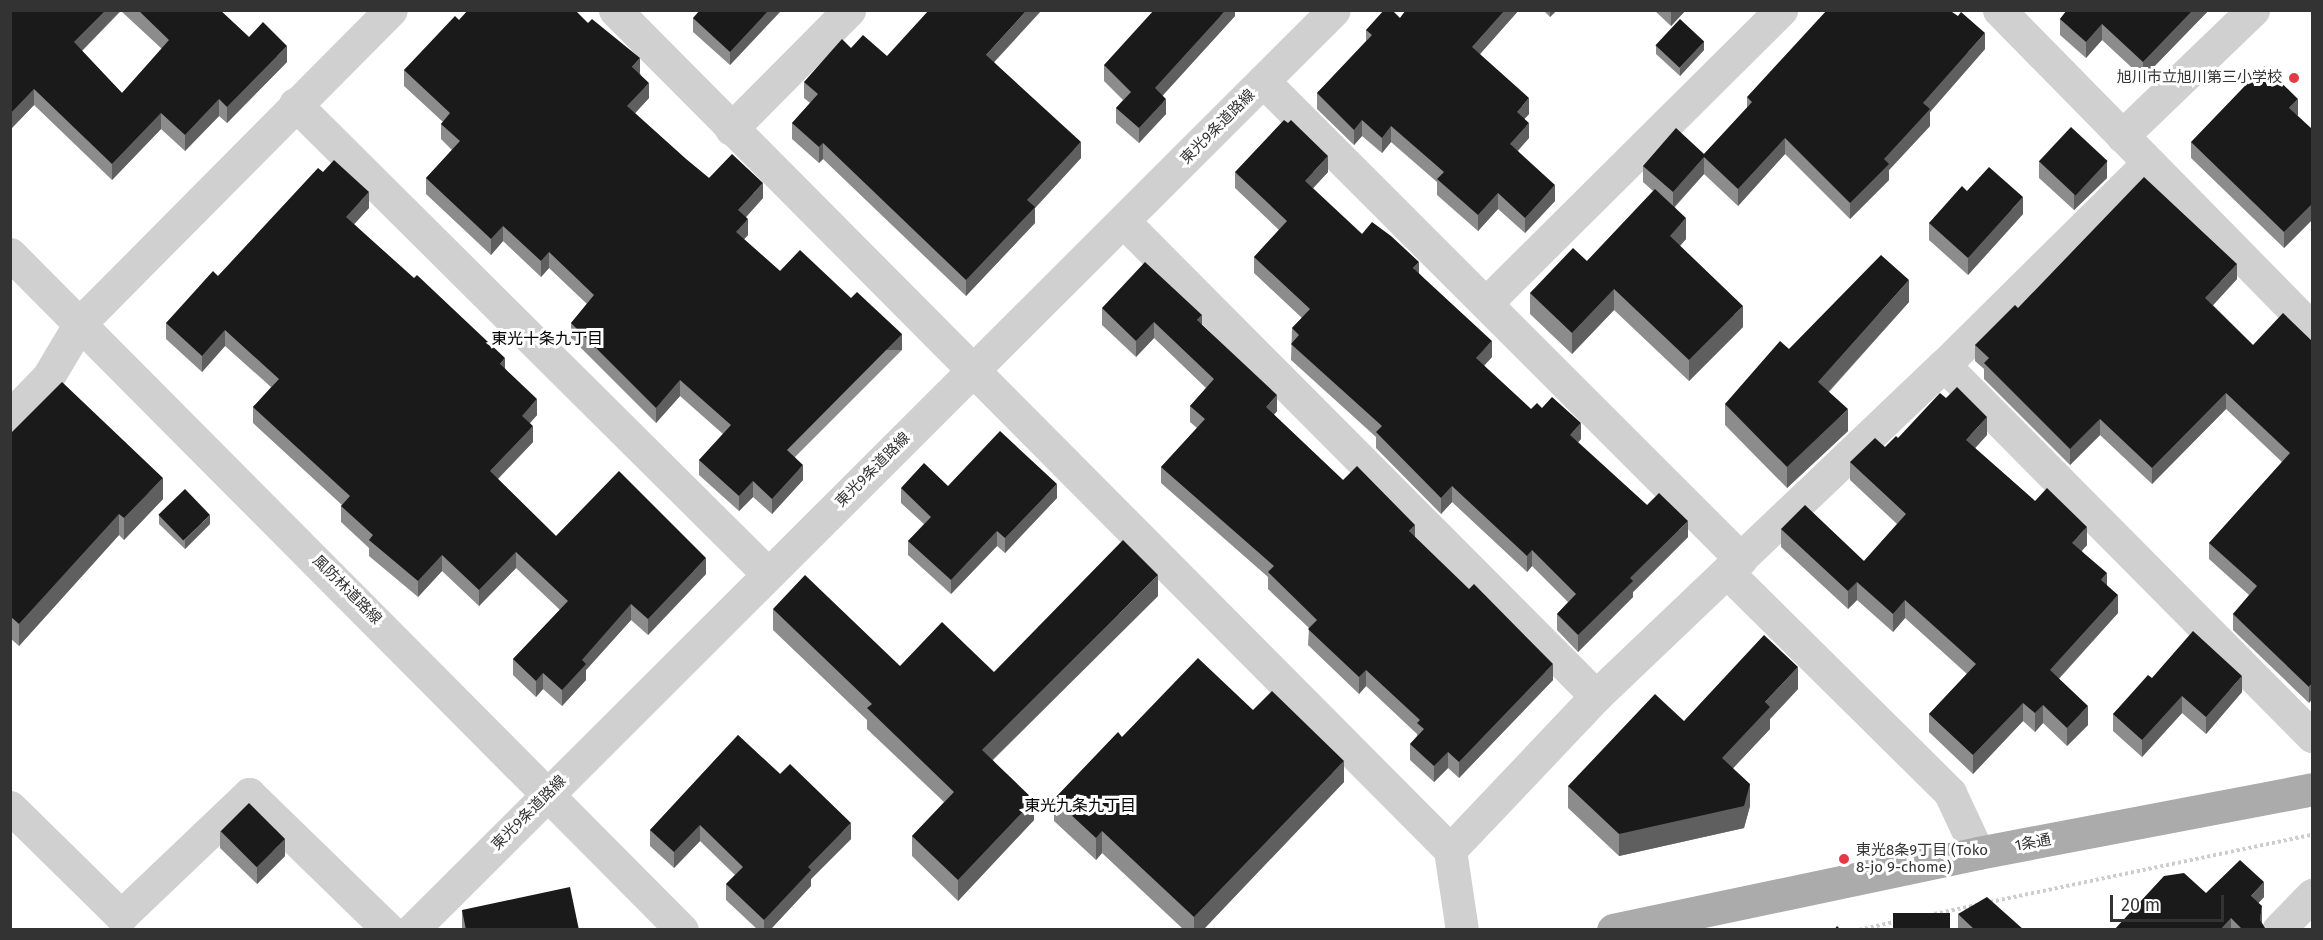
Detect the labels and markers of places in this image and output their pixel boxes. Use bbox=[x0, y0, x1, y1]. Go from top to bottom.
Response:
place label: 旭川市立旭川第三小学校 bbox=[2117, 69, 2282, 87]
marker: 旭川市立旭川第三小学校 bbox=[2287, 71, 2301, 85]
place label: 東光8条9丁目 (Toko 8-jo 9-chome) bbox=[1856, 841, 1988, 876]
marker: 東光8条9丁目 (Toko 8-jo 9-chome) bbox=[1837, 852, 1851, 866]

